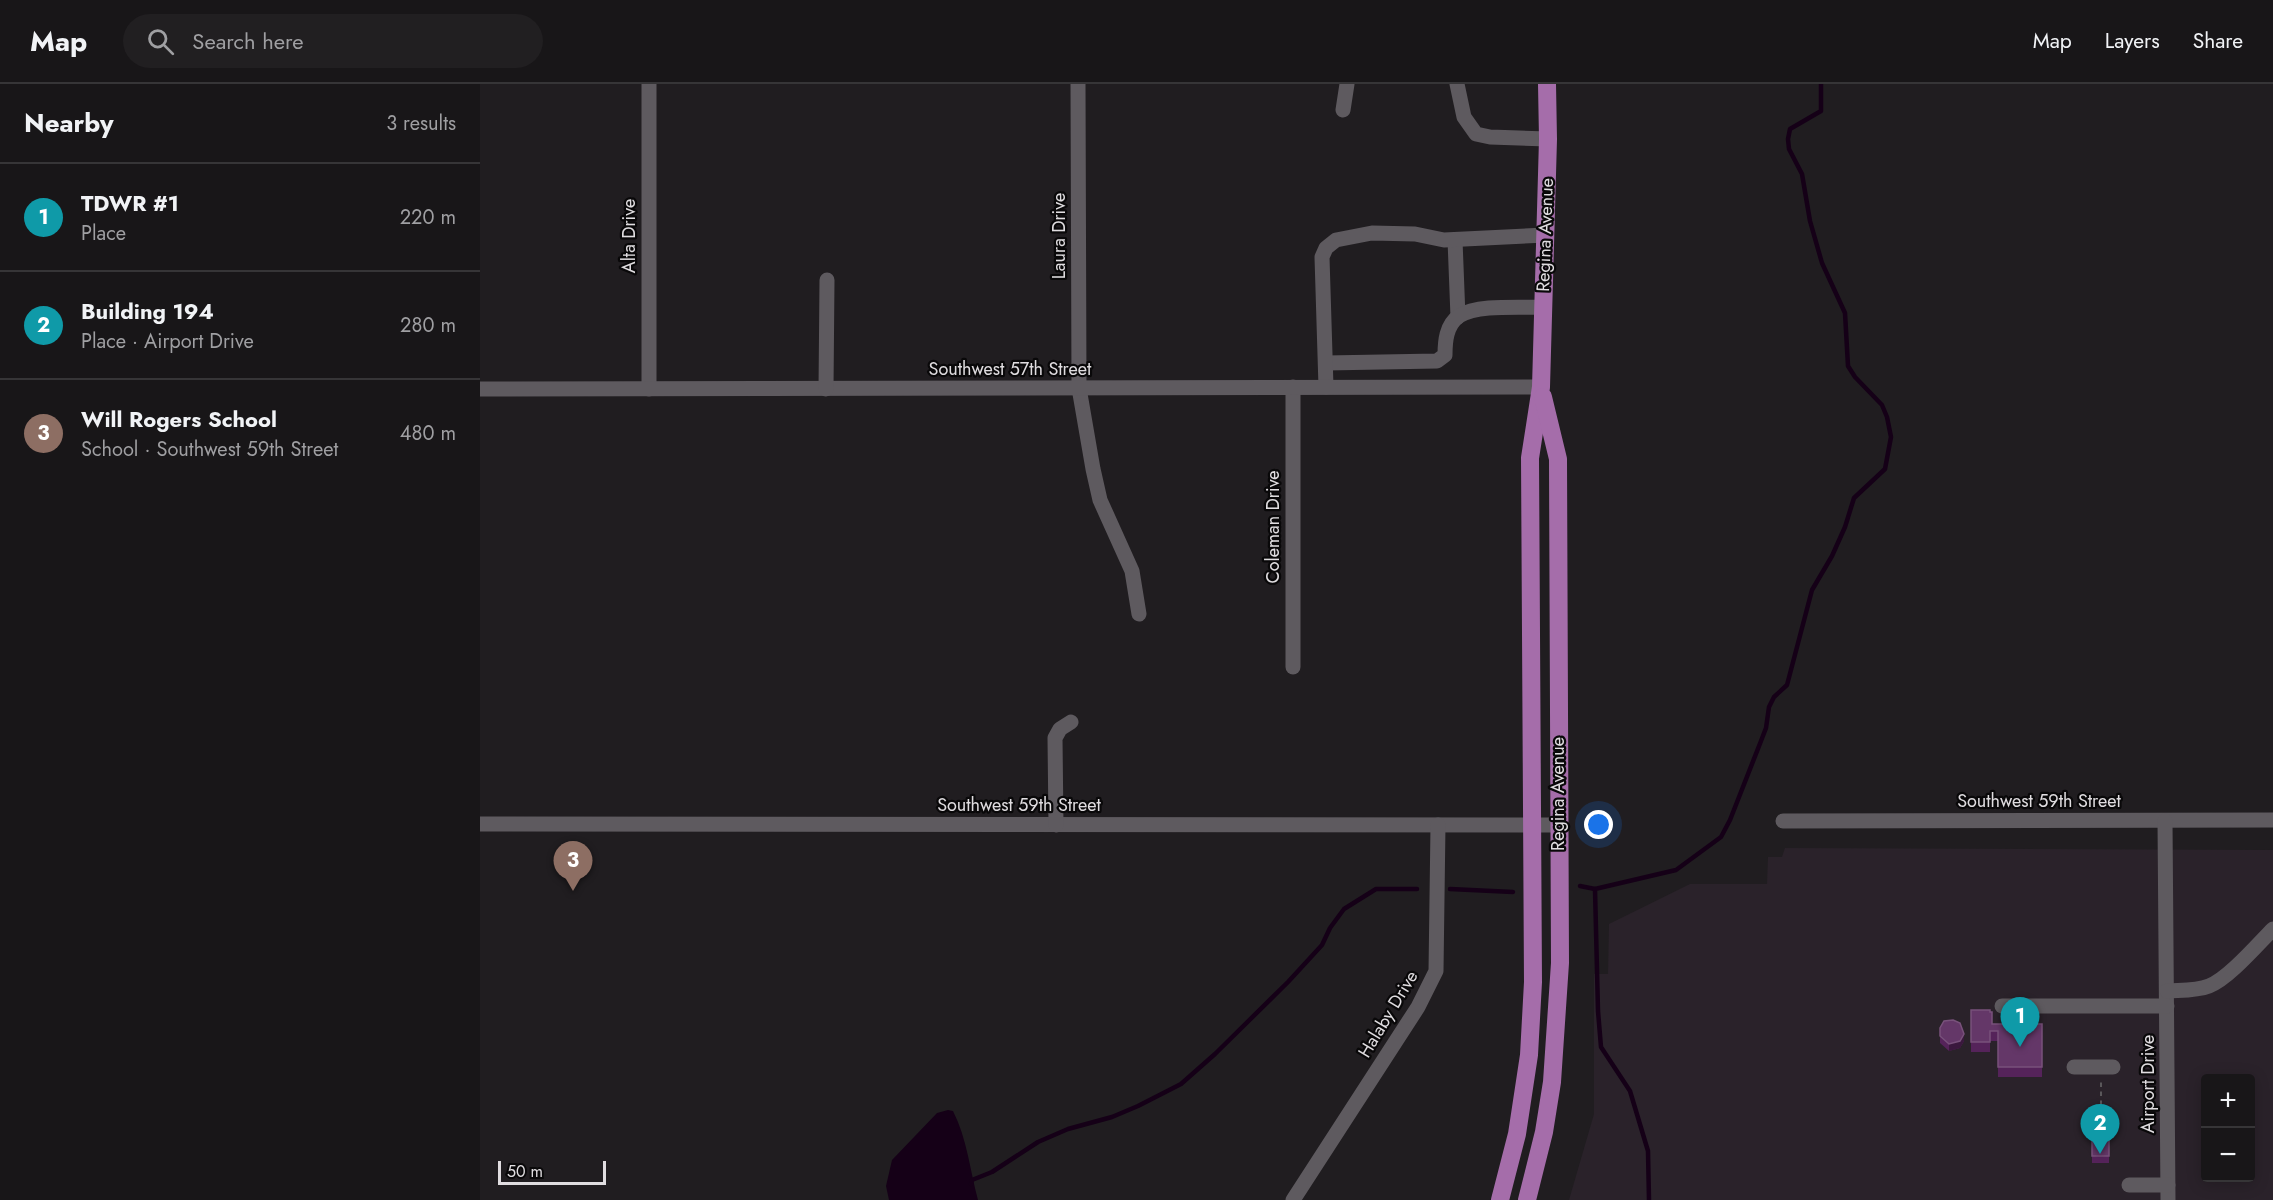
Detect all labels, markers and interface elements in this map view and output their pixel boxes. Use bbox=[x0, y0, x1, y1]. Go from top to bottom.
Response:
search box bbox=[123, 14, 543, 68]
text: Map bbox=[30, 21, 87, 62]
icon: search bbox=[144, 25, 177, 58]
text: Search here bbox=[192, 25, 304, 57]
text: Map bbox=[2033, 26, 2072, 56]
text: Layers bbox=[2105, 26, 2160, 56]
text: Share bbox=[2193, 26, 2243, 56]
text: Nearby bbox=[24, 104, 113, 142]
text: 3 results bbox=[386, 109, 456, 138]
street label: Regina Avenue bbox=[1530, 178, 1560, 292]
text: TDWR #1 bbox=[81, 187, 179, 219]
street label: Laura Drive bbox=[1046, 193, 1072, 279]
street label: Alta Drive bbox=[616, 199, 642, 273]
text: 1 bbox=[38, 203, 49, 232]
text: 220 m bbox=[400, 203, 456, 232]
text: Place bbox=[81, 219, 126, 248]
text: Building 194 bbox=[81, 295, 214, 327]
text: 2 bbox=[37, 311, 50, 340]
text: 280 m bbox=[400, 311, 456, 340]
text: Place · Airport Drive bbox=[81, 327, 254, 356]
street label: Southwest 57th Street bbox=[929, 356, 1092, 382]
text: Will Rogers School bbox=[81, 403, 277, 435]
text: 3 bbox=[37, 419, 50, 448]
text: 480 m bbox=[400, 419, 456, 448]
text: School · Southwest 59th Street bbox=[81, 435, 338, 464]
street label: Coleman Drive bbox=[1260, 470, 1286, 584]
street label: Regina Avenue bbox=[1545, 737, 1571, 851]
street label: Southwest 59th Street bbox=[1957, 788, 2122, 814]
street label: Southwest 59th Street bbox=[937, 792, 1102, 818]
your location bbox=[1584, 810, 1613, 839]
pin: 3 bbox=[554, 842, 592, 891]
street label: Halaby Drive bbox=[1352, 965, 1424, 1063]
pin: 1 bbox=[2000, 998, 2040, 1047]
street label: Airport Drive bbox=[2135, 1035, 2161, 1133]
map controls bbox=[2201, 1074, 2255, 1182]
button: + bbox=[2201, 1074, 2255, 1128]
pin: 2 bbox=[2080, 1104, 2120, 1154]
button: − bbox=[2201, 1128, 2255, 1182]
scale bar bbox=[498, 1158, 606, 1186]
text: 50 m bbox=[507, 1160, 543, 1183]

